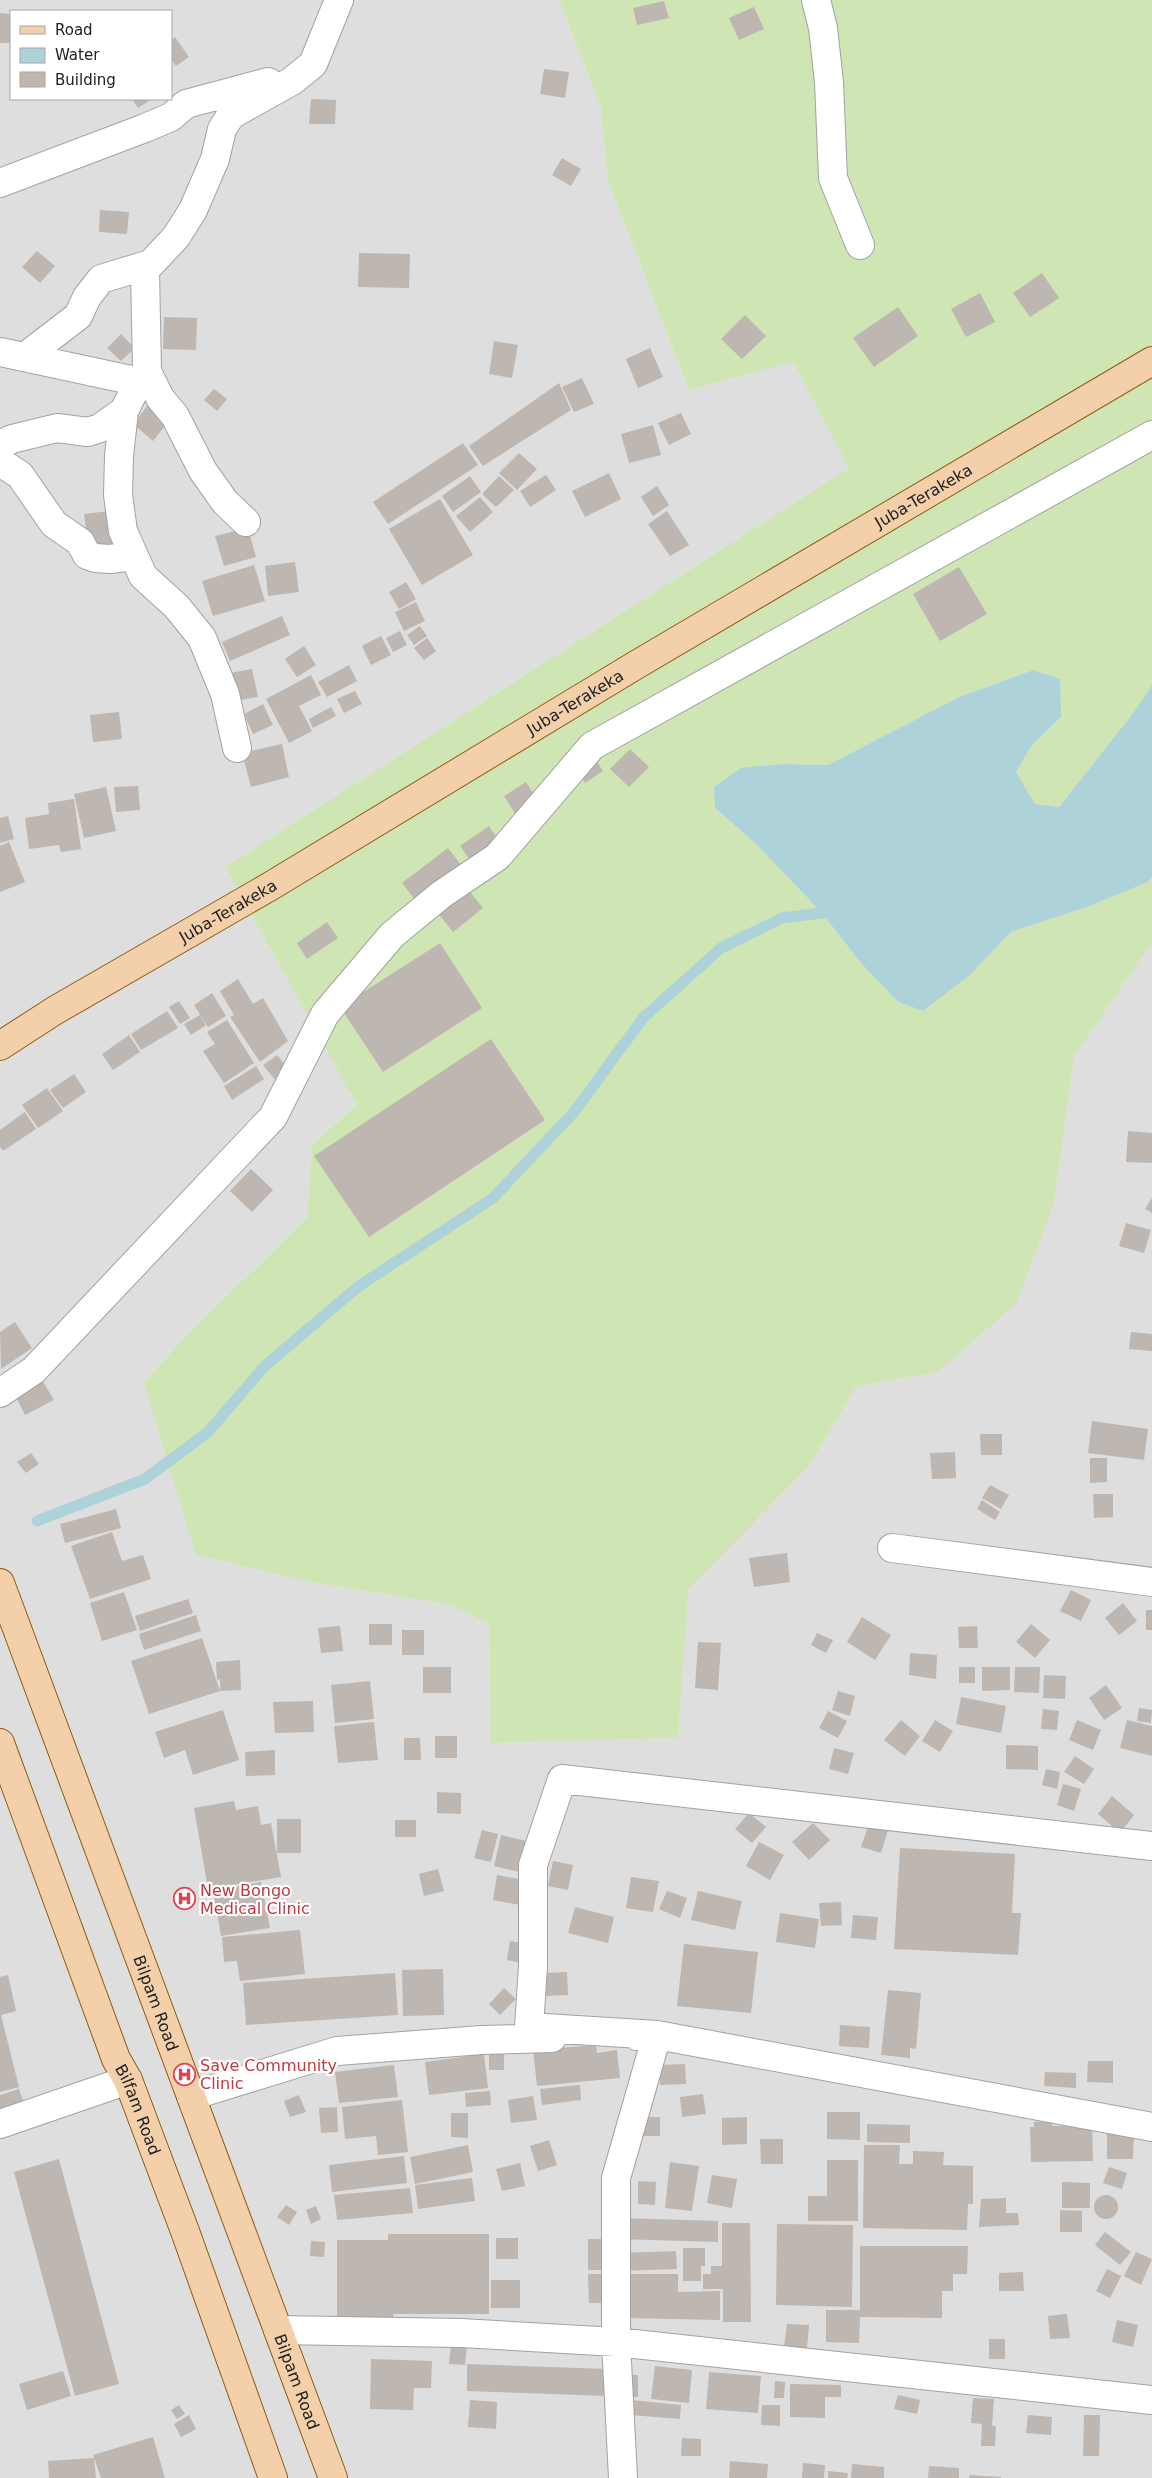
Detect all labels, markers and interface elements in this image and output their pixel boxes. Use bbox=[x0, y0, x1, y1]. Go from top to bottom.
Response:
legend bbox=[10, 10, 172, 100]
text: Road bbox=[55, 21, 93, 39]
text: Water bbox=[55, 46, 100, 64]
text: Building bbox=[55, 71, 116, 89]
street label: Juba-Terakeka bbox=[871, 460, 976, 533]
street label: Juba-Terakeka bbox=[522, 666, 627, 739]
street label: Juba-Terakeka bbox=[175, 875, 280, 947]
place label: New Bongo Medical Clinic bbox=[200, 1881, 310, 1918]
hospital icon: New Bongo Medical Clinic bbox=[172, 1887, 196, 1911]
street label: Bilpam Road bbox=[129, 1953, 182, 2054]
place label: Save Community Clinic bbox=[200, 2056, 337, 2093]
street label: Bilfam Road bbox=[111, 2061, 164, 2158]
hospital icon: Save Community Clinic bbox=[172, 2062, 196, 2086]
street label: Bilpam Road bbox=[270, 2331, 323, 2432]

